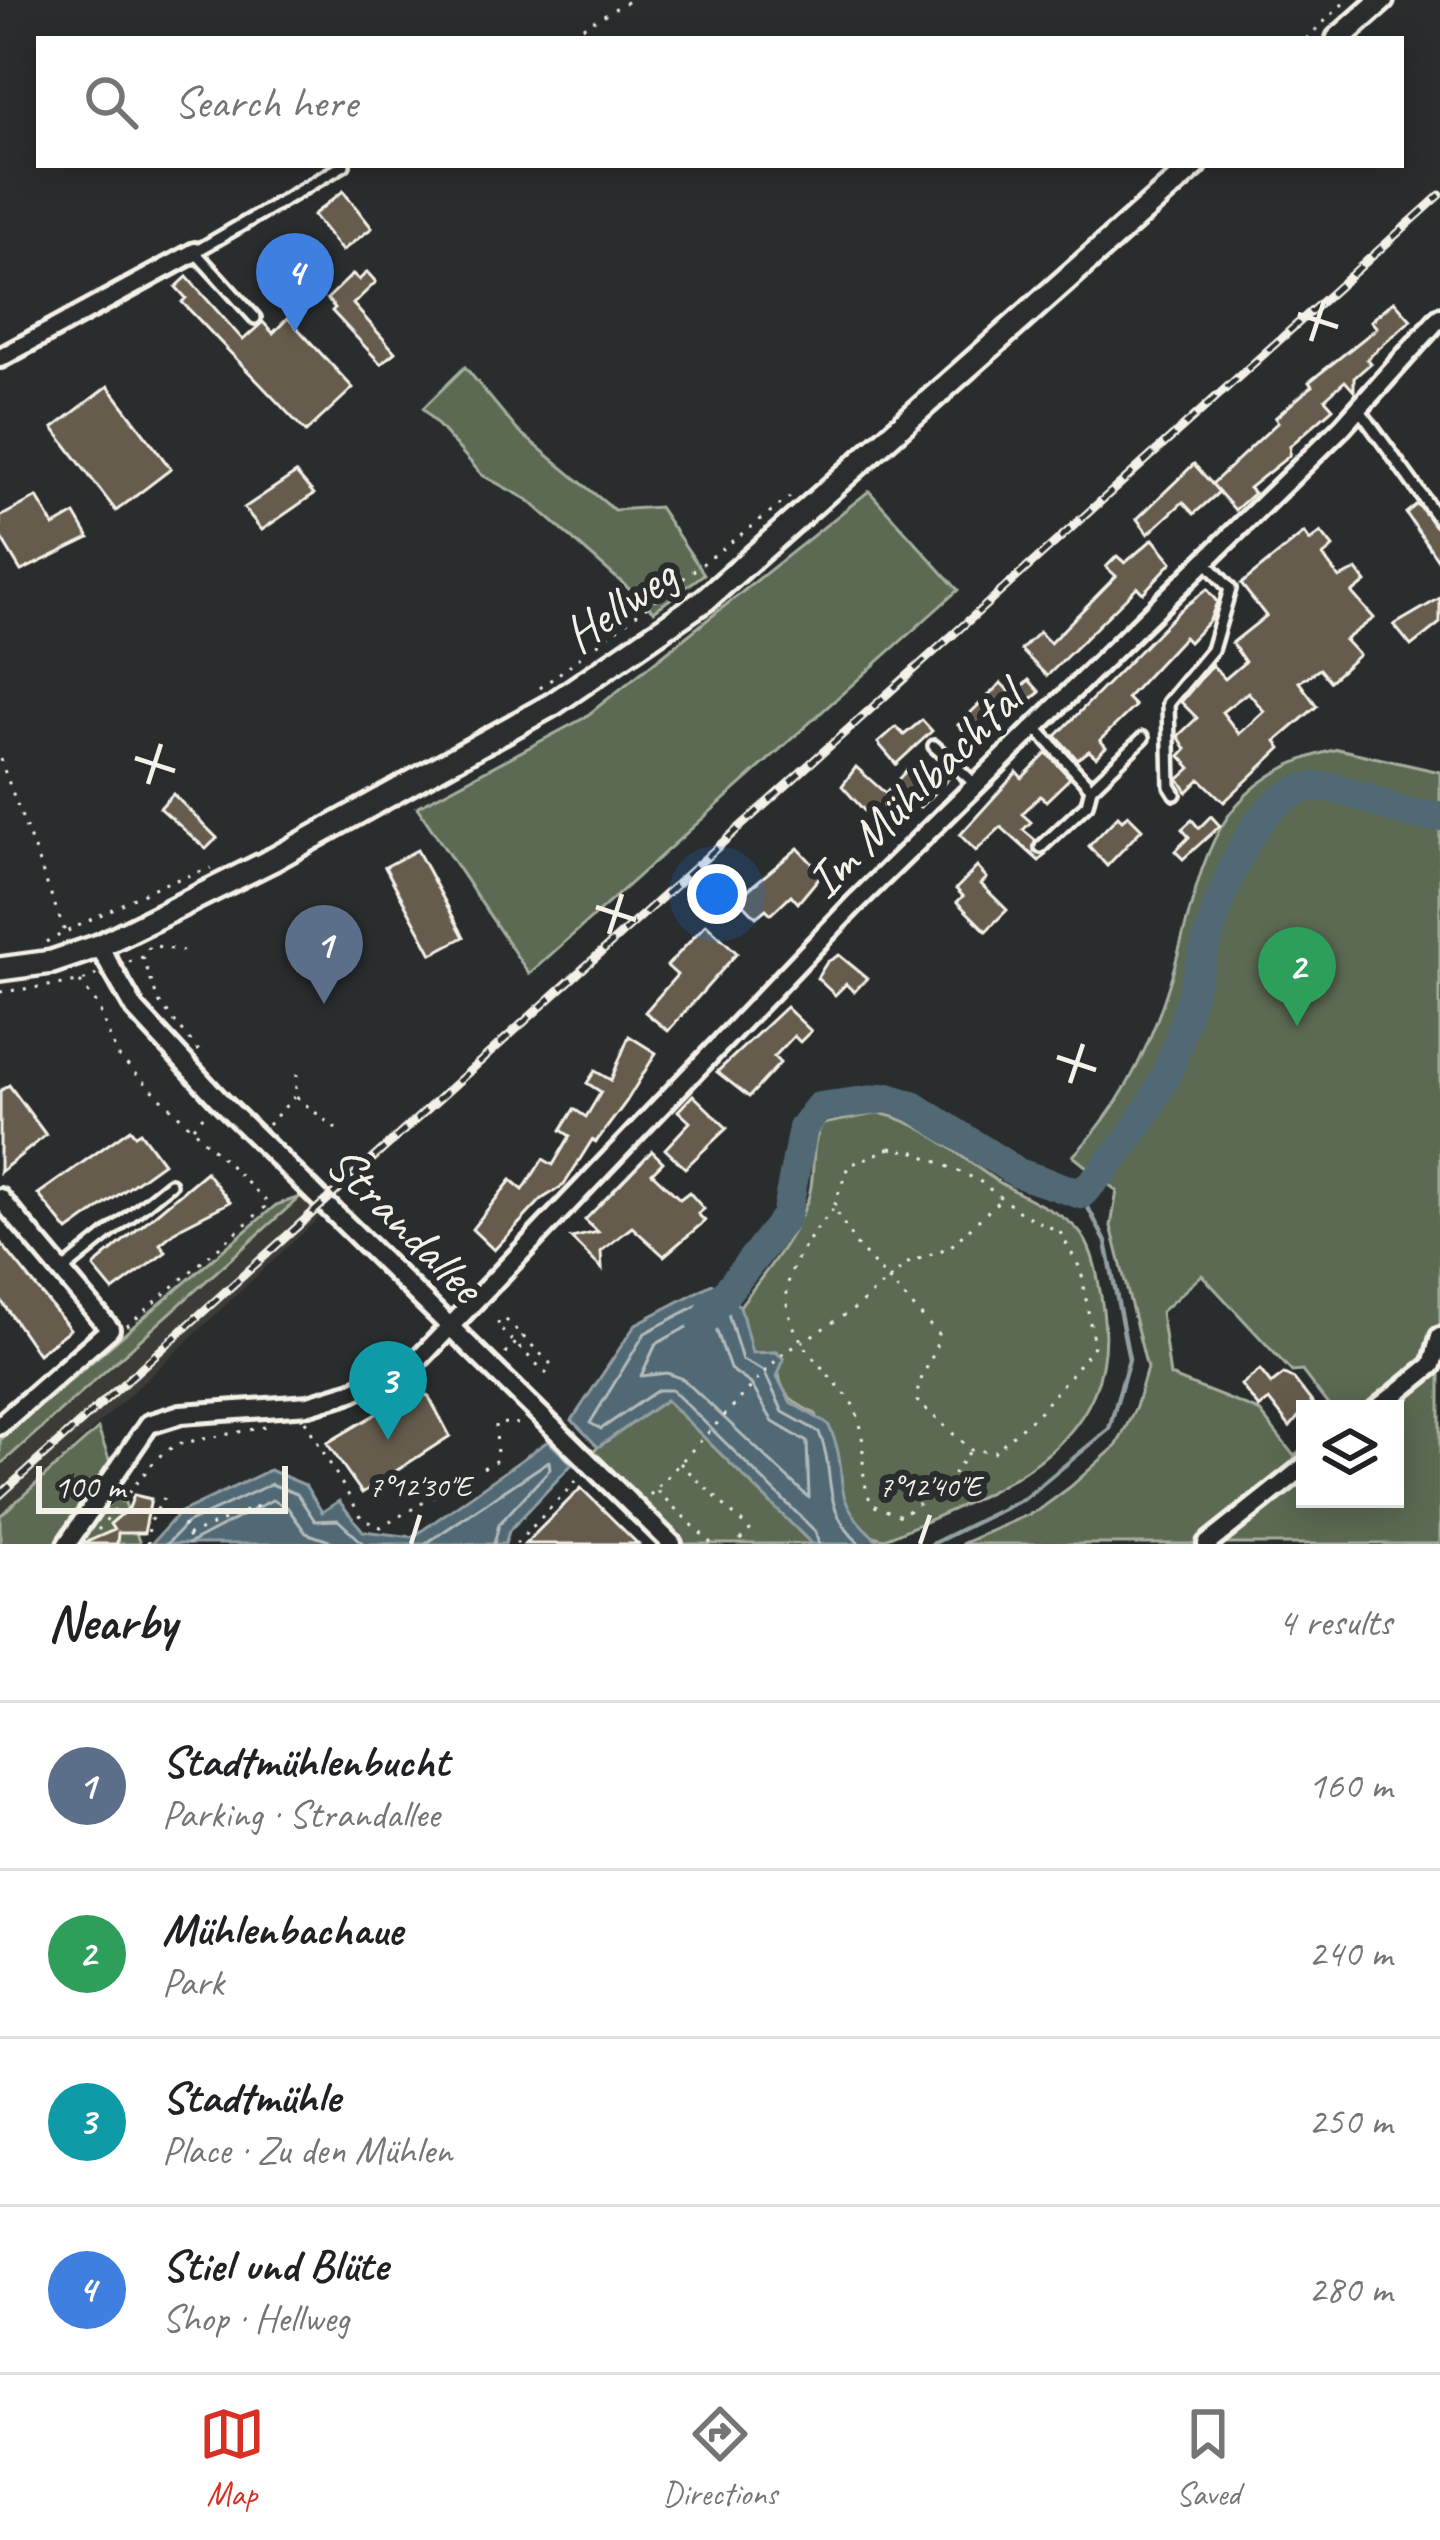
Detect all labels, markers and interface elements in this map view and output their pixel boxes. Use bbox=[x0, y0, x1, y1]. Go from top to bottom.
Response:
search box bbox=[36, 36, 1404, 168]
icon: search bbox=[78, 69, 144, 135]
text: Search here bbox=[174, 74, 357, 131]
pin: 4 bbox=[256, 233, 334, 332]
street label: Hellweg bbox=[550, 541, 691, 667]
street label: Im Mühlbachtal bbox=[792, 662, 1042, 912]
your location bbox=[687, 864, 747, 924]
pin: 1 bbox=[285, 905, 363, 1004]
pin: 2 bbox=[1258, 927, 1336, 1026]
street label: Strandallee bbox=[313, 1131, 500, 1318]
pin: 3 bbox=[349, 1341, 427, 1440]
map controls bbox=[1296, 1400, 1404, 1508]
button: layers bbox=[1296, 1400, 1404, 1508]
scale bar bbox=[36, 1460, 288, 1513]
text: 100 m bbox=[54, 1466, 125, 1508]
text: 7°12'30"E bbox=[369, 1467, 475, 1505]
text: 7°12'40"E bbox=[879, 1467, 985, 1505]
text: Nearby bbox=[48, 1590, 176, 1654]
text: 4 results bbox=[1278, 1598, 1392, 1647]
text: Stadtmühlenbucht bbox=[162, 1733, 449, 1790]
text: 1 bbox=[78, 1761, 96, 1810]
text: 160 m bbox=[1308, 1761, 1392, 1810]
text: Parking · Strandallee bbox=[162, 1790, 440, 1839]
text: Mühlenbachaue bbox=[162, 1901, 402, 1958]
text: 2 bbox=[78, 1929, 96, 1978]
text: 240 m bbox=[1308, 1929, 1392, 1978]
text: Park bbox=[162, 1958, 224, 2007]
text: Stadtmühle bbox=[162, 2069, 340, 2126]
text: 3 bbox=[78, 2097, 96, 2146]
text: 250 m bbox=[1308, 2097, 1392, 2146]
text: Place · Zu den Mühlen bbox=[162, 2126, 452, 2175]
text: Stiel und Blüte bbox=[162, 2237, 387, 2294]
text: 4 bbox=[78, 2265, 96, 2314]
text: 280 m bbox=[1308, 2265, 1392, 2314]
text: Shop · Hellweg bbox=[162, 2294, 349, 2343]
tab: Map bbox=[199, 2401, 265, 2515]
tab: Directions bbox=[663, 2401, 777, 2515]
tab: Saved bbox=[1175, 2401, 1241, 2515]

